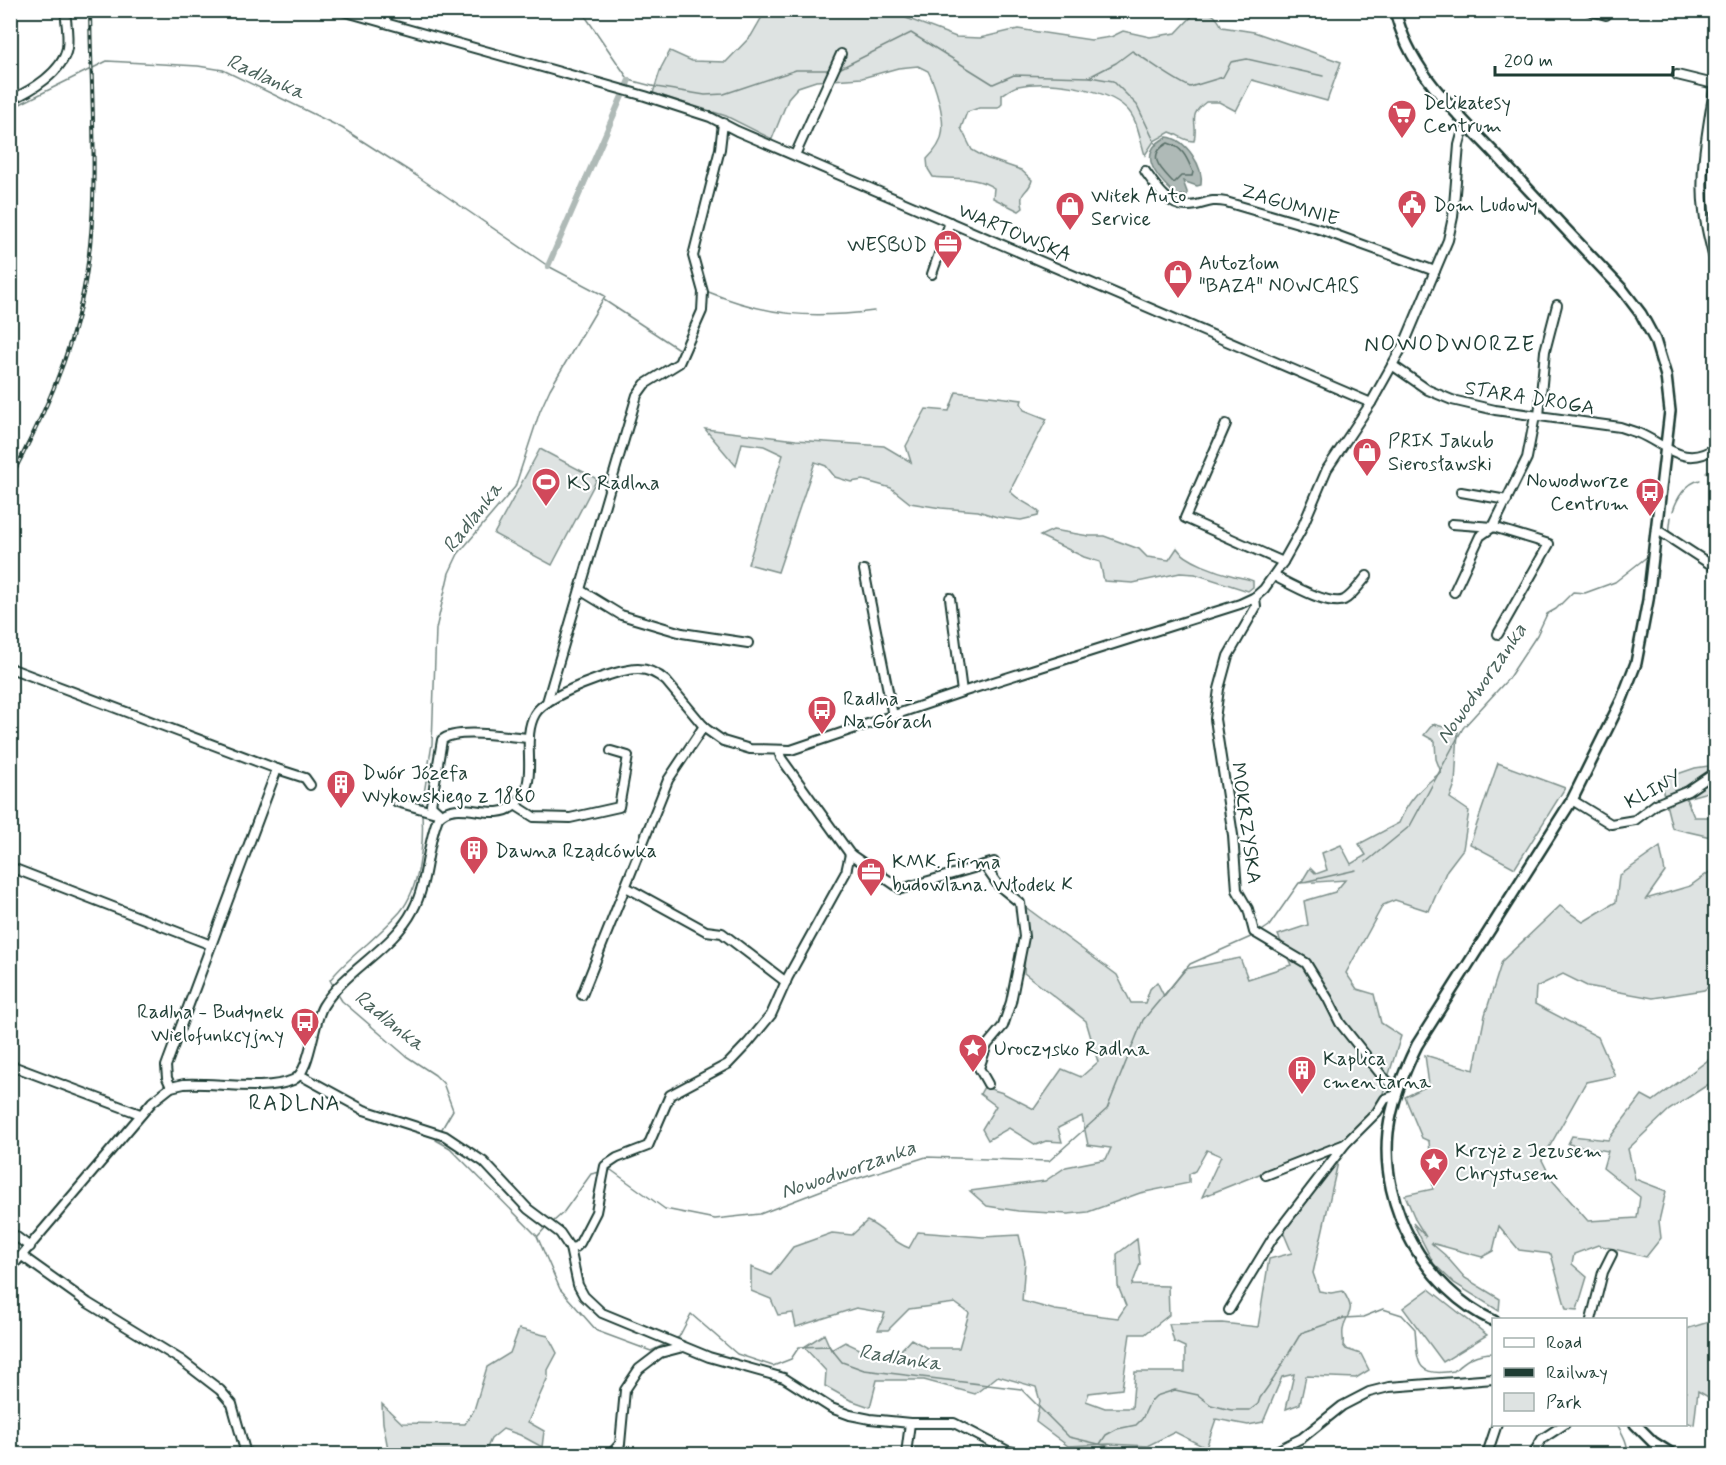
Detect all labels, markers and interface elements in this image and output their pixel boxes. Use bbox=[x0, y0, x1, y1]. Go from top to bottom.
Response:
scale bar bbox=[1495, 39, 1674, 77]
water label: Radlanka bbox=[222, 47, 310, 107]
text: 200 m bbox=[1504, 49, 1553, 73]
place label: Delikatesy Centrum bbox=[1423, 90, 1511, 140]
supermarket icon: Delikatesy Centrum bbox=[1386, 98, 1418, 140]
street label: ZAGUMNIE bbox=[1237, 178, 1342, 233]
place label: Witek Auto Service bbox=[1091, 183, 1186, 233]
public building icon: Dom Ludowy bbox=[1396, 188, 1428, 230]
shop icon: Witek Auto Service bbox=[1054, 190, 1086, 232]
place label: Dom Ludowy bbox=[1433, 192, 1538, 219]
street label: WARTOWSKA bbox=[954, 197, 1075, 269]
office icon: WESBUD bbox=[932, 228, 964, 270]
place label: WESBUD bbox=[847, 232, 927, 259]
place label: Autozłom "BAZA" NOWCARS bbox=[1199, 250, 1359, 300]
shop icon: Autozłom "BAZA" NOWCARS bbox=[1162, 258, 1194, 300]
district label: NOWODWORZE bbox=[1364, 331, 1536, 359]
street label: STARA DROGA bbox=[1463, 375, 1597, 422]
place label: PRIX Jakub Sierosławski bbox=[1388, 428, 1494, 478]
shop icon: PRIX Jakub Sierosławski bbox=[1351, 436, 1383, 478]
sports icon: KS Radlna bbox=[530, 466, 562, 508]
place label: Nowodworze Centrum bbox=[1526, 468, 1629, 518]
place label: KS Radlna bbox=[567, 470, 660, 497]
water label: Radlanka bbox=[436, 475, 510, 559]
bus stop icon: Nowodworze Centrum bbox=[1634, 476, 1666, 518]
water label: Nowodworzanka bbox=[1430, 618, 1534, 749]
place label: Radlna - Na Górach bbox=[843, 686, 932, 736]
bus stop icon: Radlna - Na Górach bbox=[806, 694, 838, 736]
place label: Dwór Józefa Wykowskiego z 1880 bbox=[362, 760, 536, 810]
street label: MOKRZYSKA bbox=[1224, 761, 1267, 886]
street label: KLINY bbox=[1620, 764, 1687, 816]
building icon: Dwór Józefa Wykowskiego z 1880 bbox=[325, 768, 357, 810]
building icon: Dawna Rządcówka bbox=[458, 834, 490, 876]
place label: Dawna Rządcówka bbox=[495, 838, 657, 865]
place label: KMK. Firma budowlana. Włodek K bbox=[892, 849, 1073, 899]
office icon: KMK. Firma budowlana. Włodek K bbox=[855, 856, 887, 898]
water label: Radlanka bbox=[348, 984, 432, 1059]
place label: Radlna - Budynek Wielofunkcyjny bbox=[137, 999, 284, 1049]
bus stop icon: Radlna - Budynek Wielofunkcyjny bbox=[289, 1006, 321, 1048]
place icon: Uroczysko Radlna bbox=[957, 1032, 989, 1074]
place label: Uroczysko Radlna bbox=[994, 1036, 1150, 1063]
place label: Kaplica cmentarna bbox=[1323, 1046, 1432, 1096]
building icon: Kaplica cmentarna bbox=[1286, 1054, 1318, 1096]
district label: RADLNA bbox=[249, 1090, 341, 1118]
water label: Nowodworzanka bbox=[777, 1134, 920, 1206]
place label: Krzyż z Jezusem Chrystusem bbox=[1455, 1138, 1602, 1188]
place icon: Krzyż z Jezusem Chrystusem bbox=[1418, 1146, 1450, 1188]
legend bbox=[1492, 1318, 1687, 1426]
text: Road bbox=[1546, 1331, 1582, 1355]
water label: Radlanka bbox=[857, 1338, 944, 1379]
text: Railway bbox=[1546, 1361, 1608, 1385]
text: Park bbox=[1546, 1391, 1582, 1415]

